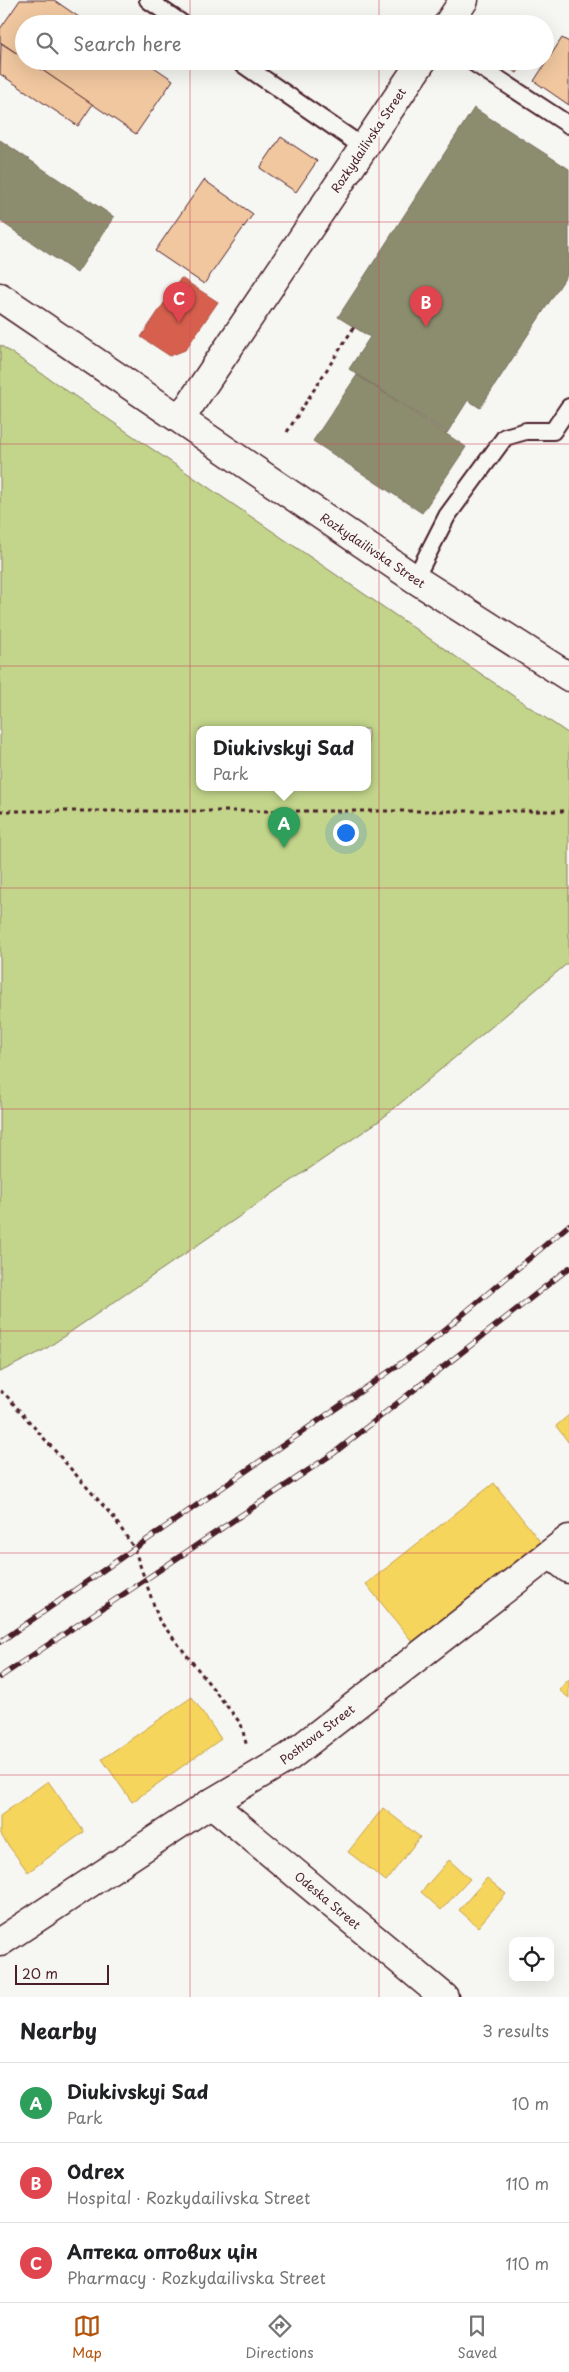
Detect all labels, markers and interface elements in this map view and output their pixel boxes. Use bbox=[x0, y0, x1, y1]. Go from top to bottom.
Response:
search box bbox=[15, 15, 554, 70]
icon: search bbox=[33, 29, 61, 57]
text: Search here bbox=[73, 29, 182, 57]
street label: Rozkydailivska Street bbox=[326, 83, 410, 196]
pin: C bbox=[163, 282, 195, 323]
pin: B bbox=[410, 286, 442, 327]
street label: Rozkydailivska Street bbox=[317, 508, 430, 592]
popup bbox=[196, 726, 371, 791]
text: Diukivskyi Sad bbox=[213, 733, 354, 761]
text: Park bbox=[213, 761, 249, 785]
pin: A bbox=[268, 807, 300, 848]
your location bbox=[333, 820, 359, 846]
street label: Poshtova Street bbox=[276, 1700, 358, 1768]
street label: Odeska Street bbox=[291, 1867, 365, 1933]
map controls bbox=[509, 1937, 554, 1982]
button: locate bbox=[509, 1937, 554, 1982]
scale bar bbox=[15, 1962, 109, 1985]
text: 20 m bbox=[22, 1963, 58, 1984]
text: Nearby bbox=[20, 2014, 97, 2046]
text: 3 results bbox=[482, 2018, 549, 2042]
text: Diukivskyi Sad bbox=[67, 2077, 208, 2105]
text: A bbox=[30, 2091, 42, 2115]
text: 10 m bbox=[512, 2091, 549, 2115]
text: Park bbox=[67, 2105, 103, 2129]
text: Odrex bbox=[67, 2157, 124, 2185]
text: B bbox=[31, 2171, 41, 2195]
text: 110 m bbox=[506, 2171, 549, 2195]
text: Hospital · Rozkydailivska Street bbox=[67, 2185, 310, 2209]
text: Аптека оптових цін bbox=[67, 2237, 258, 2265]
text: C bbox=[30, 2251, 42, 2275]
text: 110 m bbox=[506, 2251, 549, 2275]
text: Pharmacy · Rozkydailivska Street bbox=[67, 2265, 326, 2289]
tab: Map bbox=[72, 2312, 102, 2363]
tab: Directions bbox=[246, 2312, 314, 2363]
tab: Saved bbox=[457, 2312, 497, 2363]

